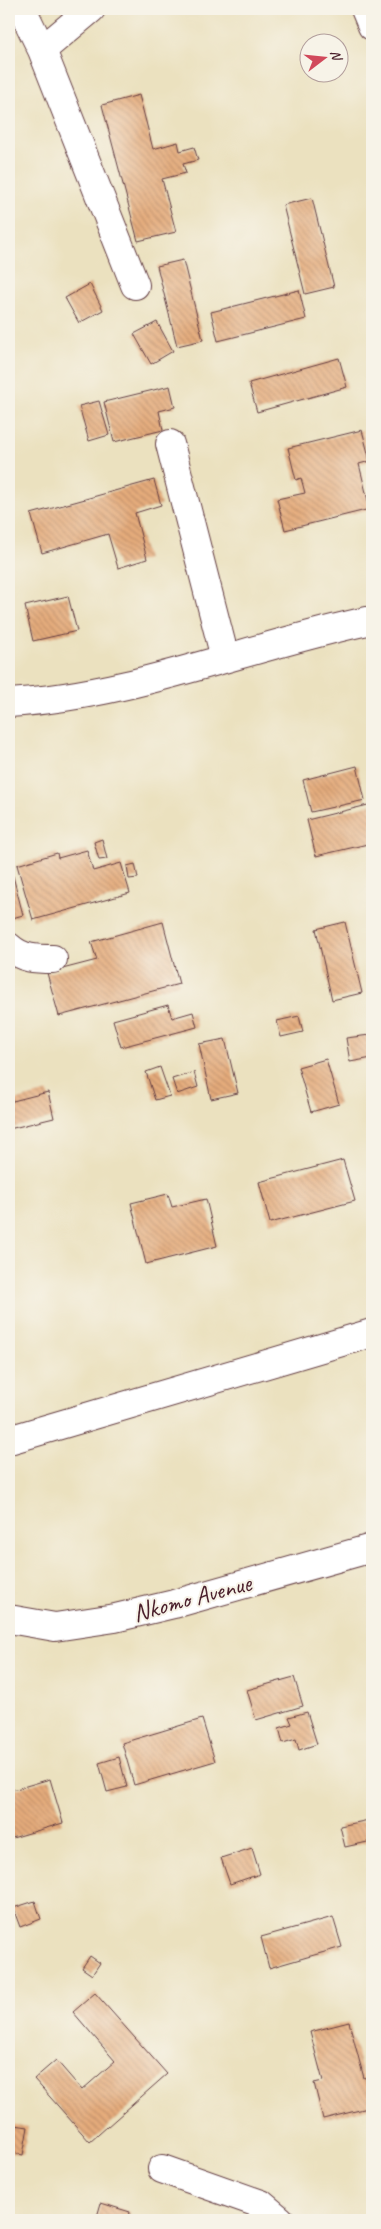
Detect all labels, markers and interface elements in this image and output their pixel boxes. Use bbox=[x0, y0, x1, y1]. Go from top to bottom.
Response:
north arrow bbox=[298, 32, 348, 82]
text: N bbox=[327, 48, 346, 63]
street label: Nkomo Avenue bbox=[129, 1566, 256, 1629]

